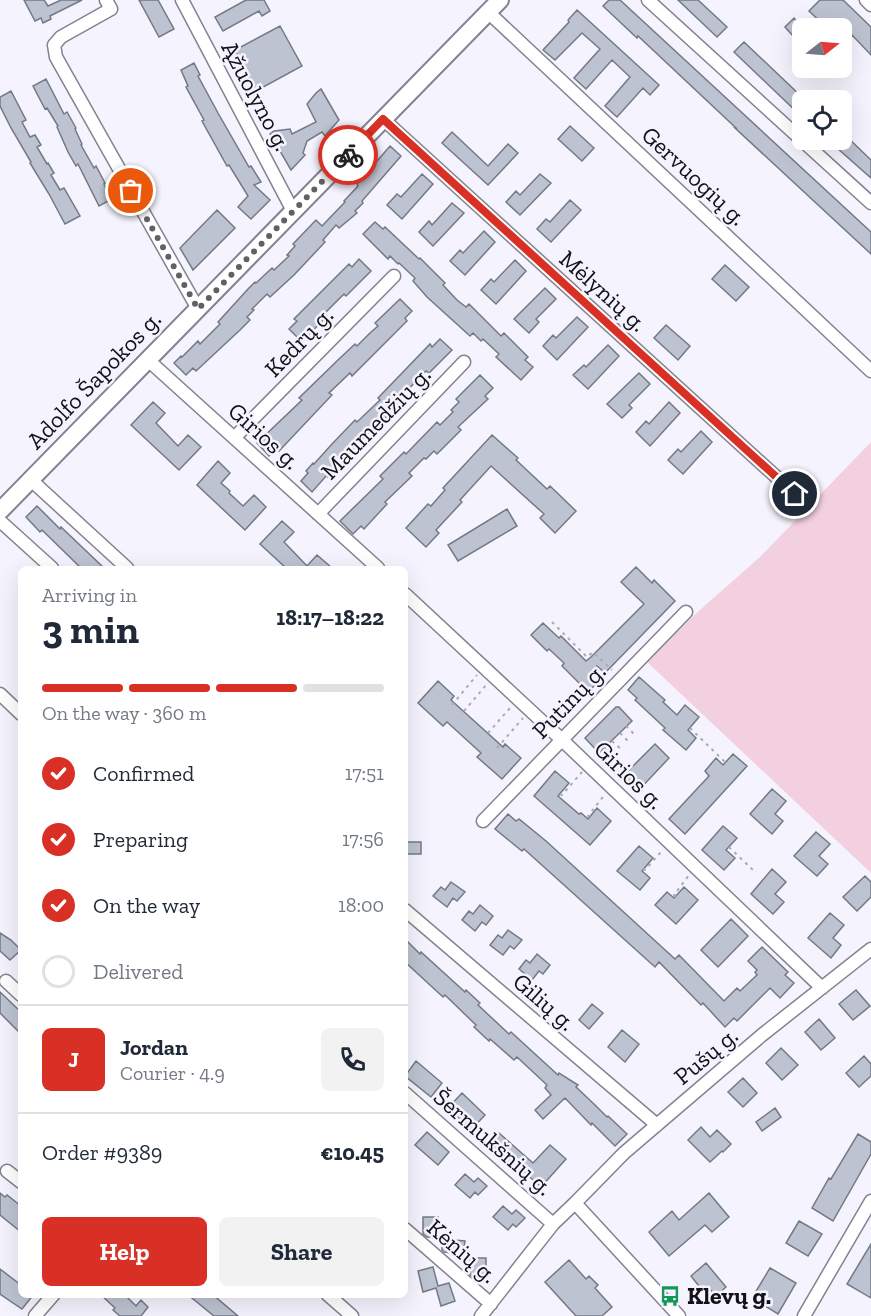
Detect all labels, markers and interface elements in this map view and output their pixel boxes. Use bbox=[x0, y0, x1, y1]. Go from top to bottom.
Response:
north arrow bbox=[792, 18, 852, 78]
map controls bbox=[792, 18, 852, 150]
street label: Ąžuolyno g. bbox=[215, 36, 297, 156]
button: locate bbox=[792, 90, 852, 150]
street label: Gervuogių g. bbox=[636, 120, 753, 231]
courier bbox=[318, 125, 378, 185]
icon: bike bbox=[332, 139, 365, 172]
pin bbox=[105, 165, 156, 216]
icon: bag bbox=[114, 174, 147, 207]
street label: Mėlynių g. bbox=[554, 244, 653, 337]
street label: Kedrų g. bbox=[258, 301, 339, 383]
street label: Adolfo Šapokos g. bbox=[21, 305, 167, 455]
street label: Maumedžių g. bbox=[315, 360, 437, 485]
street label: Girios g. bbox=[223, 396, 306, 475]
pin bbox=[769, 468, 820, 519]
icon: home bbox=[778, 477, 811, 510]
text: Arriving in bbox=[42, 583, 137, 607]
text: 18:17–18:22 bbox=[276, 604, 384, 631]
text: 3 min bbox=[42, 606, 139, 653]
street label: Putinų g. bbox=[526, 657, 612, 744]
text: On the way · 360 m bbox=[42, 701, 206, 725]
street label: Girios g. bbox=[588, 734, 670, 815]
icon: check bbox=[42, 757, 75, 790]
text: Confirmed bbox=[93, 760, 194, 787]
text: 17:51 bbox=[345, 761, 384, 785]
icon: check bbox=[42, 823, 75, 856]
text: Preparing bbox=[93, 826, 188, 853]
text: 17:56 bbox=[342, 827, 384, 851]
icon: check bbox=[42, 889, 75, 922]
text: On the way bbox=[93, 892, 200, 919]
text: 18:00 bbox=[338, 893, 384, 917]
text: Delivered bbox=[93, 958, 183, 985]
street label: Gilių g. bbox=[507, 967, 581, 1037]
street label: Pušų g. bbox=[668, 1021, 744, 1091]
button: phone bbox=[321, 1028, 384, 1091]
text: Jordan bbox=[120, 1034, 188, 1061]
text: J bbox=[68, 1046, 79, 1073]
text: Courier · 4.9 bbox=[120, 1061, 225, 1085]
street label: Šermukšnių g. bbox=[428, 1082, 559, 1201]
text: Order #9389 bbox=[42, 1139, 163, 1166]
text: €10.45 bbox=[320, 1139, 384, 1166]
street label: Kėnių g. bbox=[421, 1212, 503, 1289]
button: Help bbox=[42, 1217, 207, 1286]
button: Share bbox=[219, 1217, 384, 1286]
place label: Klevų g. bbox=[687, 1281, 771, 1310]
bus stop icon: Klevų g. bbox=[658, 1284, 682, 1308]

